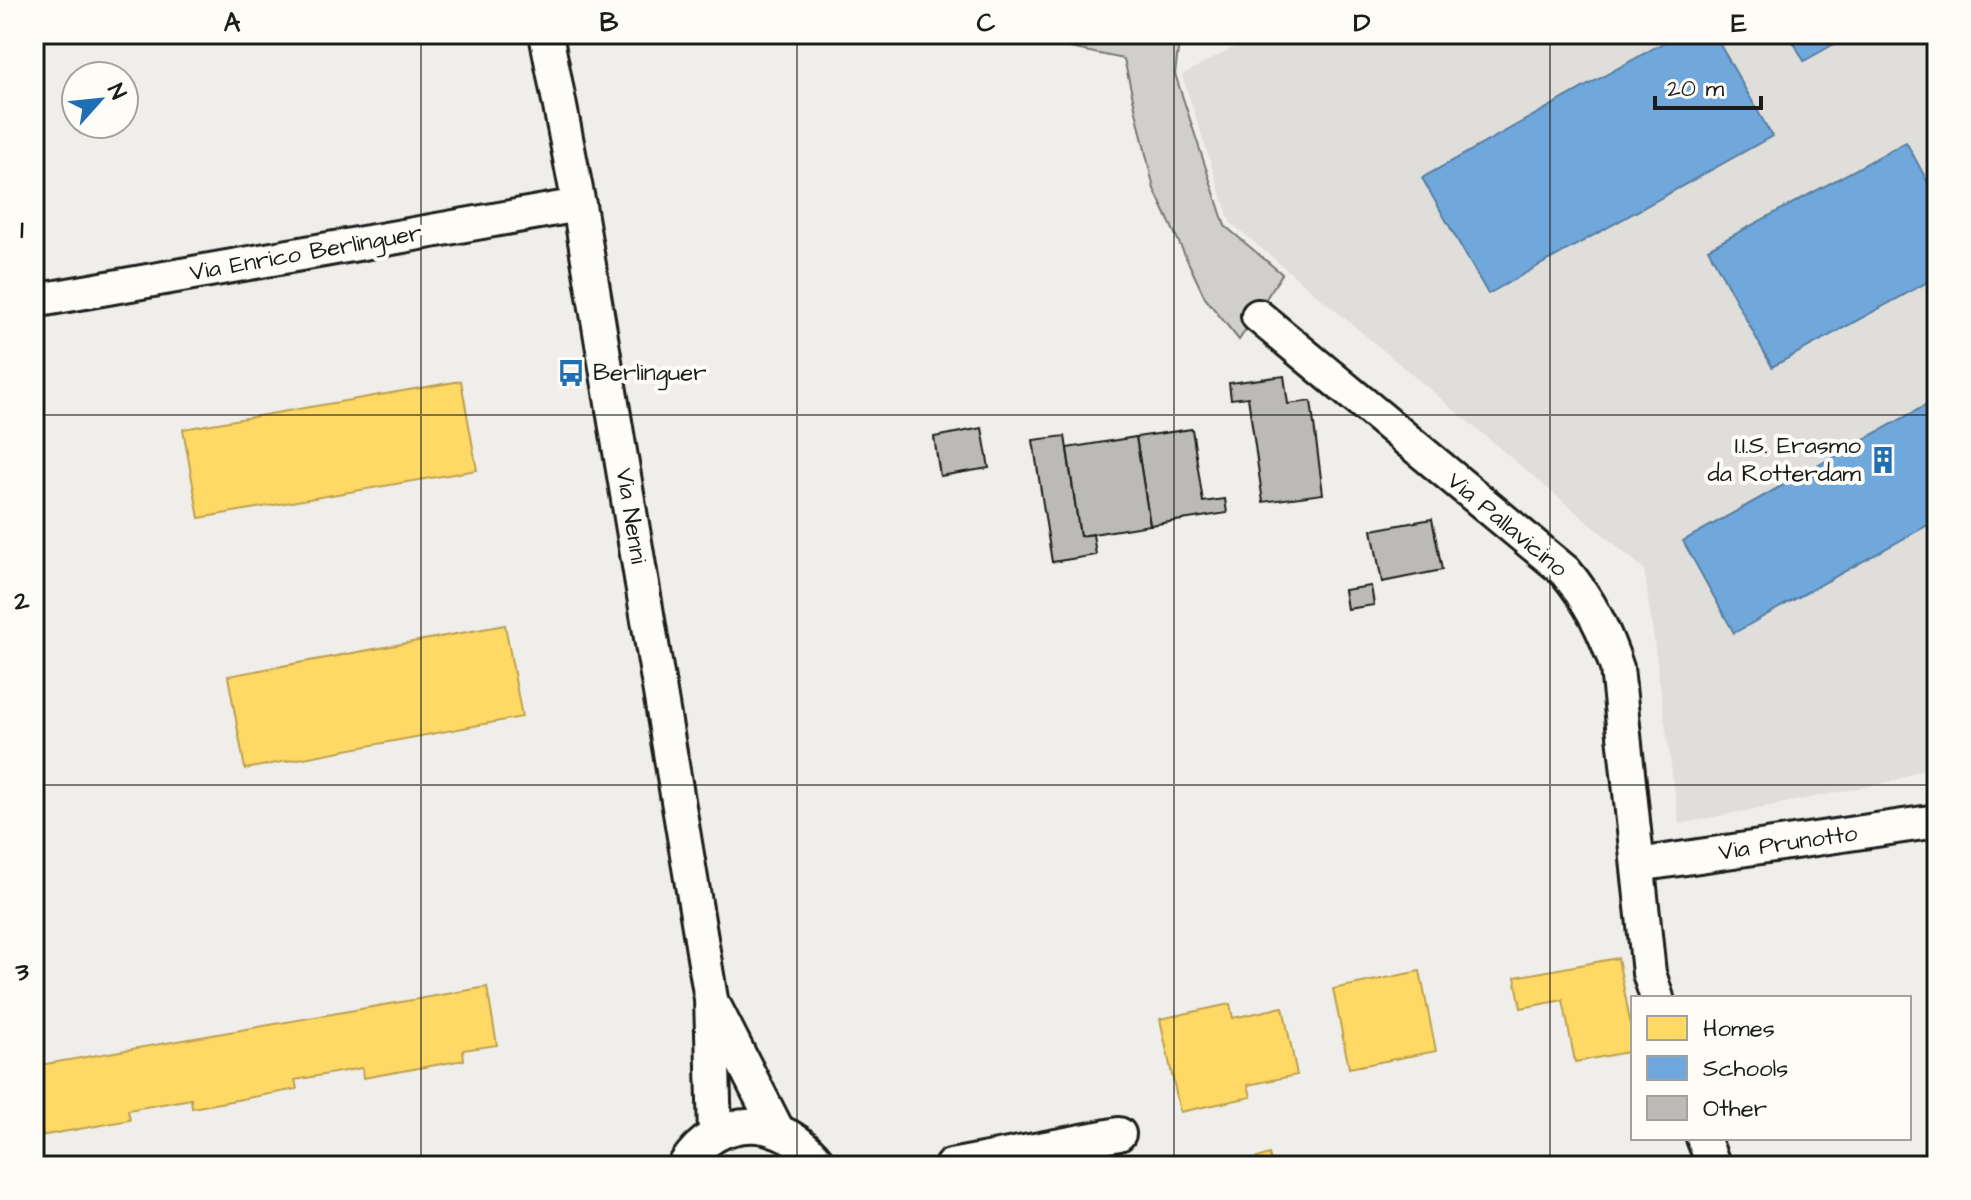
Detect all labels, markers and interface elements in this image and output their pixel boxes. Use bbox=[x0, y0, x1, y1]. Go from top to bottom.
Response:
text: A bbox=[224, 5, 241, 41]
text: B bbox=[600, 5, 619, 41]
text: C bbox=[977, 5, 996, 41]
text: D bbox=[1354, 5, 1371, 41]
text: E bbox=[1731, 5, 1747, 41]
north arrow bbox=[60, 60, 140, 140]
scale bar bbox=[1655, 60, 1761, 110]
text: 20 m bbox=[1667, 72, 1724, 106]
text: N bbox=[100, 78, 134, 105]
text: 1 bbox=[20, 212, 24, 248]
street label: Via Enrico Berlinguer bbox=[187, 216, 425, 291]
place label: Berlinguer bbox=[593, 356, 706, 391]
bus stop icon: Berlinguer bbox=[556, 358, 586, 388]
place label: I.I.S. Erasmo da Rotterdam bbox=[1707, 429, 1861, 491]
building icon: I.I.S. Erasmo da Rotterdam bbox=[1868, 445, 1898, 475]
street label: Via Pallavicino bbox=[1439, 464, 1575, 586]
street label: Via Nenni bbox=[607, 466, 655, 567]
text: 2 bbox=[14, 583, 30, 619]
street label: Via Prunotto bbox=[1716, 816, 1860, 870]
text: 3 bbox=[14, 954, 29, 990]
legend bbox=[1631, 996, 1911, 1140]
text: Homes bbox=[1703, 1012, 1775, 1046]
text: Schools bbox=[1703, 1052, 1788, 1086]
text: Other bbox=[1703, 1092, 1767, 1126]

